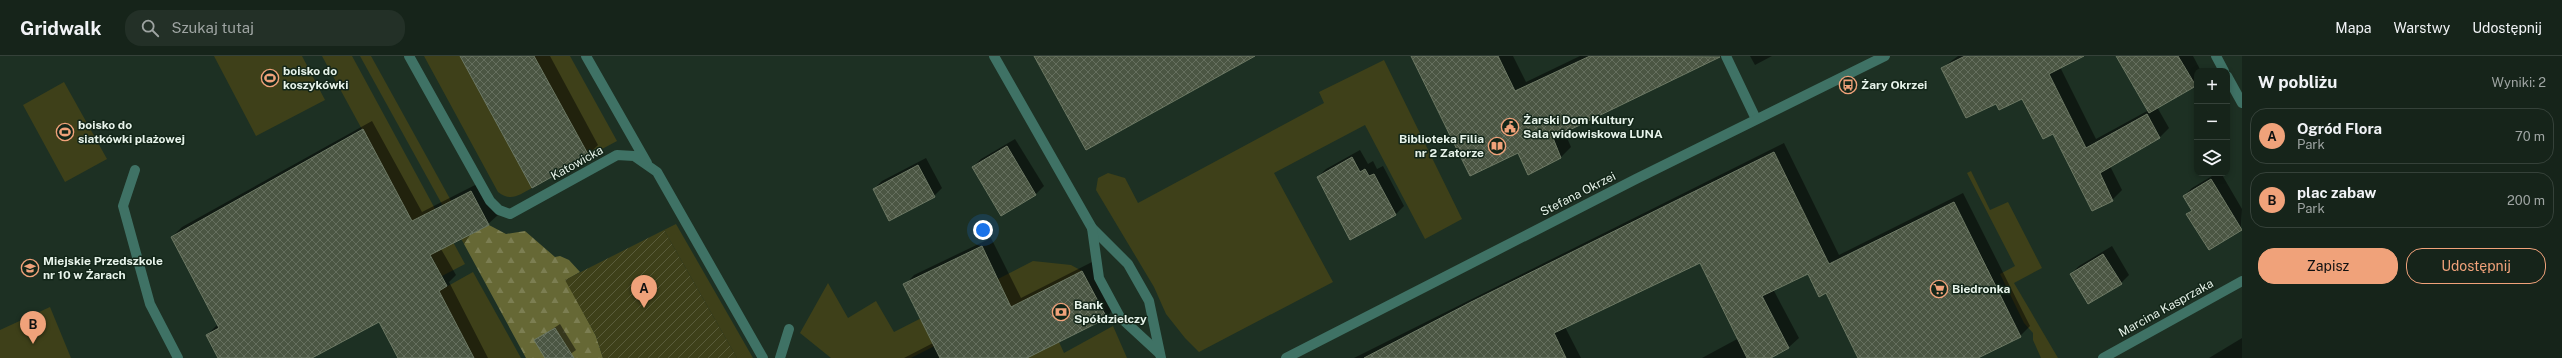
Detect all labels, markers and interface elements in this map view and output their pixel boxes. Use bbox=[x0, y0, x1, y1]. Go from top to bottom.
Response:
search box bbox=[125, 10, 405, 46]
text: Gridwalk bbox=[20, 17, 101, 39]
icon: search bbox=[139, 17, 161, 39]
text: Szukaj tutaj bbox=[171, 19, 254, 36]
text: Mapa bbox=[2335, 20, 2371, 36]
text: Warstwy bbox=[2393, 20, 2450, 36]
text: Udostępnij bbox=[2472, 20, 2542, 36]
place label: boisko do koszykówki bbox=[283, 64, 349, 92]
sports icon: boisko do koszykówki bbox=[260, 68, 280, 88]
map controls bbox=[2194, 68, 2230, 176]
button: + bbox=[2194, 68, 2230, 104]
text: W pobliżu bbox=[2258, 72, 2337, 92]
bus stop icon: Żary Okrzei bbox=[1838, 75, 1858, 95]
text: Wyniki: 2 bbox=[2492, 75, 2546, 90]
place label: Żary Okrzei bbox=[1861, 78, 1927, 92]
button: − bbox=[2194, 104, 2230, 140]
place label: Żarski Dom Kultury Sala widowiskowa LUNA bbox=[1523, 113, 1663, 141]
public building icon: Żarski Dom Kultury Sala widowiskowa LUNA bbox=[1500, 117, 1520, 137]
place label: boisko do siatkówki plażowej bbox=[78, 118, 185, 146]
text: Ogród Flora bbox=[2297, 120, 2382, 137]
sports icon: boisko do siatkówki plażowej bbox=[55, 122, 75, 142]
text: A bbox=[2267, 129, 2277, 144]
text: 70 m bbox=[2515, 129, 2545, 144]
place label: Biblioteka Filia nr 2 Zatorze bbox=[1399, 132, 1484, 160]
library icon: Biblioteka Filia nr 2 Zatorze bbox=[1487, 136, 1507, 156]
text: Park bbox=[2297, 137, 2325, 152]
button: layers bbox=[2194, 140, 2230, 176]
street label: Katowicka bbox=[548, 143, 606, 183]
street label: Stefana Okrzei bbox=[1538, 169, 1618, 219]
text: plac zabaw bbox=[2297, 184, 2376, 201]
text: B bbox=[2268, 193, 2276, 208]
text: 200 m bbox=[2507, 193, 2545, 208]
text: Park bbox=[2297, 201, 2325, 216]
your location bbox=[973, 220, 993, 240]
button: Zapisz bbox=[2258, 248, 2398, 284]
button: Udostępnij bbox=[2406, 248, 2546, 284]
place label: Miejskie Przedszkole nr 10 w Żarach bbox=[43, 254, 163, 282]
school or university icon: Miejskie Przedszkole nr 10 w Żarach bbox=[20, 258, 40, 278]
pin: A bbox=[631, 275, 657, 308]
street label: Marcina Kasprzaka bbox=[2116, 276, 2216, 340]
supermarket icon: Biedronka bbox=[1929, 279, 1949, 299]
place label: Biedronka bbox=[1952, 282, 2010, 296]
place label: Bank Spółdzielczy bbox=[1074, 298, 1147, 326]
bank icon: Bank Spółdzielczy bbox=[1051, 302, 1071, 322]
pin: B bbox=[20, 311, 46, 344]

